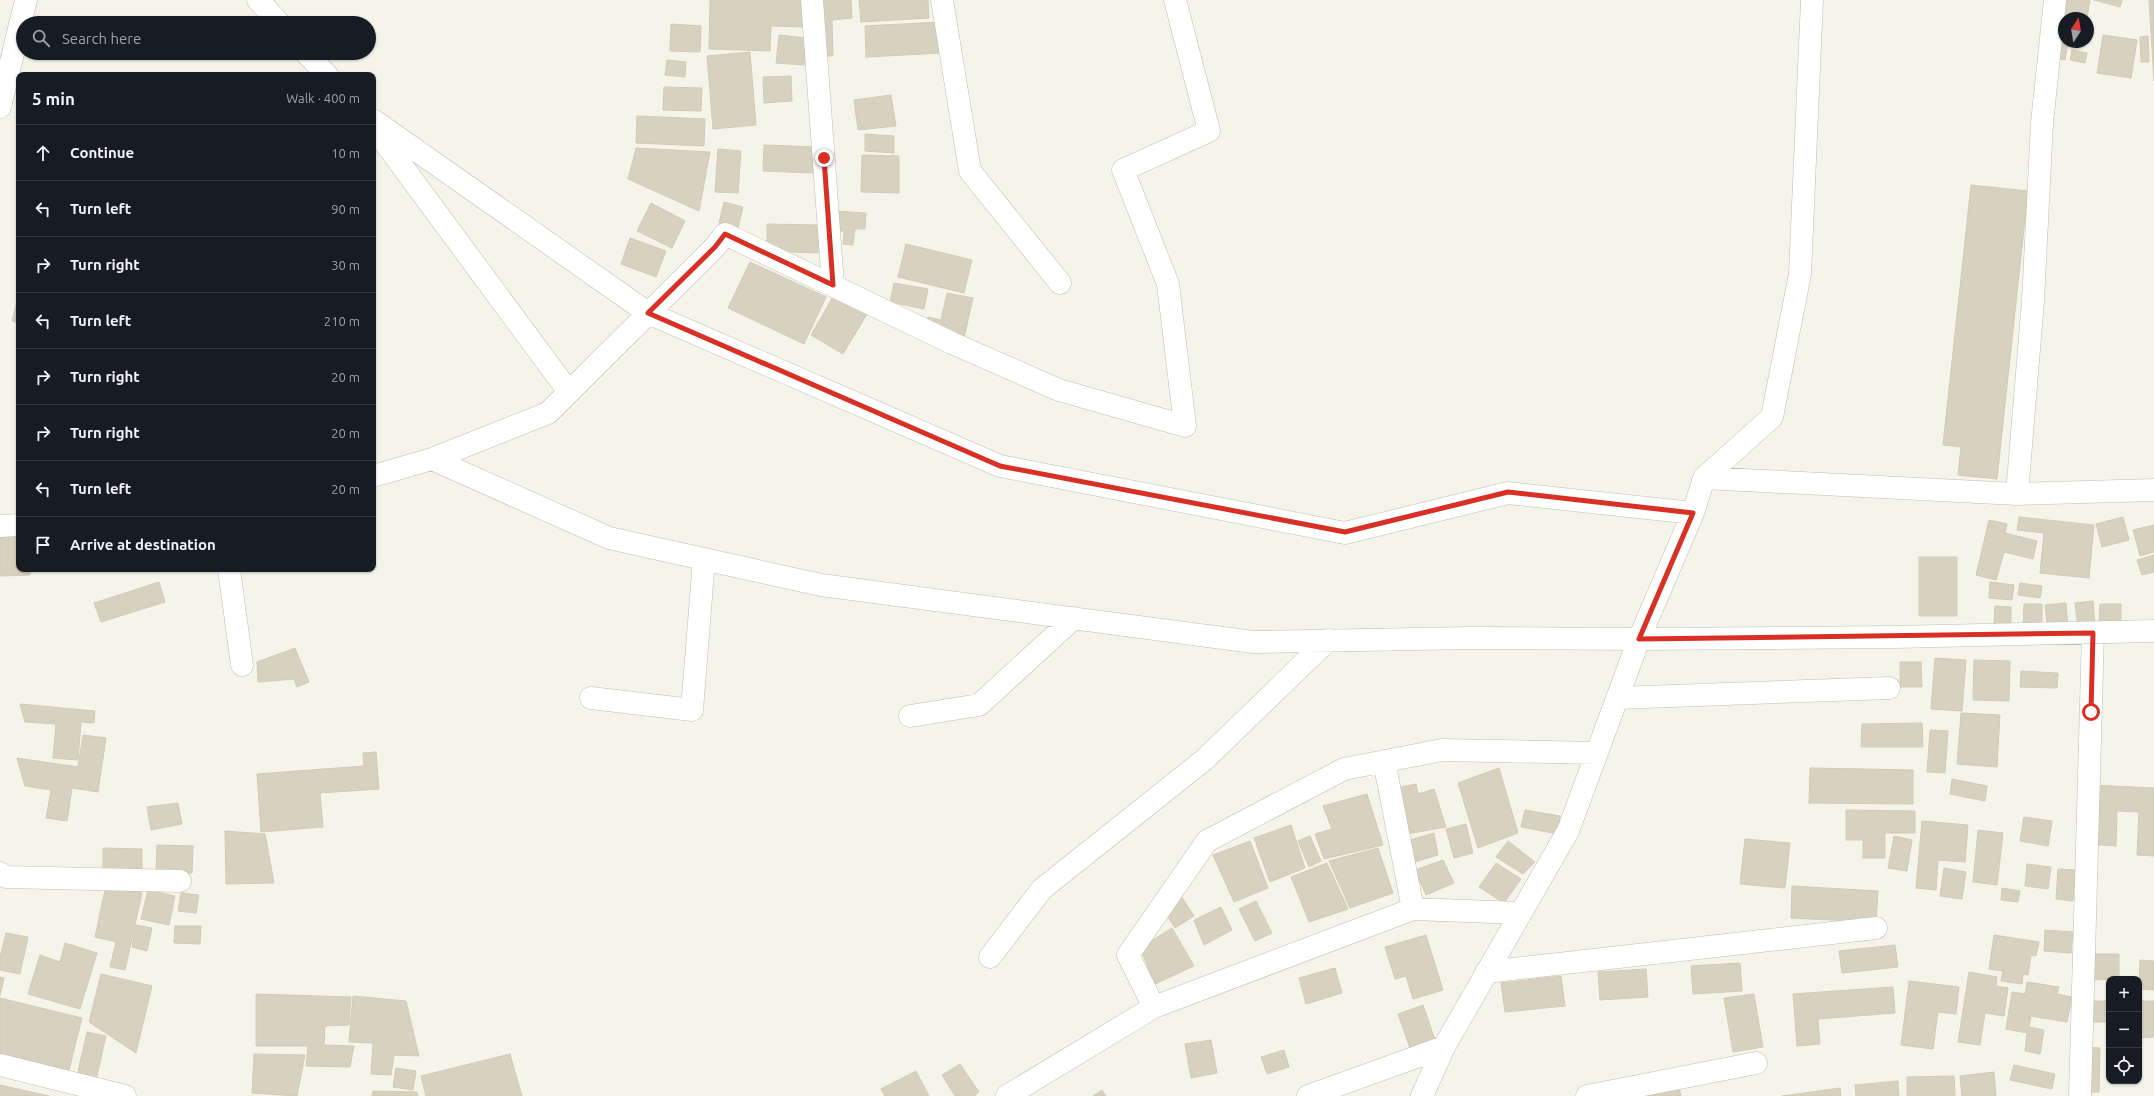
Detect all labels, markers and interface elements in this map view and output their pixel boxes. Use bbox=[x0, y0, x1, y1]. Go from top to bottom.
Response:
north arrow bbox=[2058, 12, 2094, 48]
search box bbox=[16, 16, 376, 60]
icon: search bbox=[30, 27, 52, 49]
text: Search here bbox=[62, 30, 141, 47]
text: 5 min bbox=[32, 89, 75, 108]
text: Walk · 400 m bbox=[286, 91, 360, 105]
icon: ahead bbox=[32, 142, 54, 164]
text: Continue bbox=[70, 144, 134, 161]
text: 10 m bbox=[331, 146, 360, 160]
route end bbox=[815, 149, 833, 167]
icon: left bbox=[32, 198, 54, 220]
text: Turn left bbox=[70, 200, 131, 217]
text: 90 m bbox=[331, 202, 360, 216]
icon: right bbox=[32, 254, 54, 276]
text: Turn right bbox=[70, 256, 140, 273]
text: 30 m bbox=[331, 258, 360, 272]
icon: left bbox=[32, 310, 54, 332]
text: Turn left bbox=[70, 312, 131, 329]
text: 210 m bbox=[324, 314, 360, 328]
icon: right bbox=[32, 366, 54, 388]
text: Turn right bbox=[70, 368, 140, 385]
text: 20 m bbox=[331, 370, 360, 384]
icon: right bbox=[32, 422, 54, 444]
text: Turn right bbox=[70, 424, 140, 441]
text: 20 m bbox=[331, 426, 360, 440]
icon: left bbox=[32, 478, 54, 500]
text: Turn left bbox=[70, 480, 131, 497]
text: 20 m bbox=[331, 482, 360, 496]
icon: arrive bbox=[32, 534, 54, 556]
text: Arrive at destination bbox=[70, 536, 216, 553]
route start bbox=[2082, 703, 2100, 721]
map controls bbox=[2106, 976, 2142, 1084]
button: + bbox=[2106, 976, 2142, 1012]
button: − bbox=[2106, 1012, 2142, 1048]
button: locate bbox=[2106, 1048, 2142, 1084]

